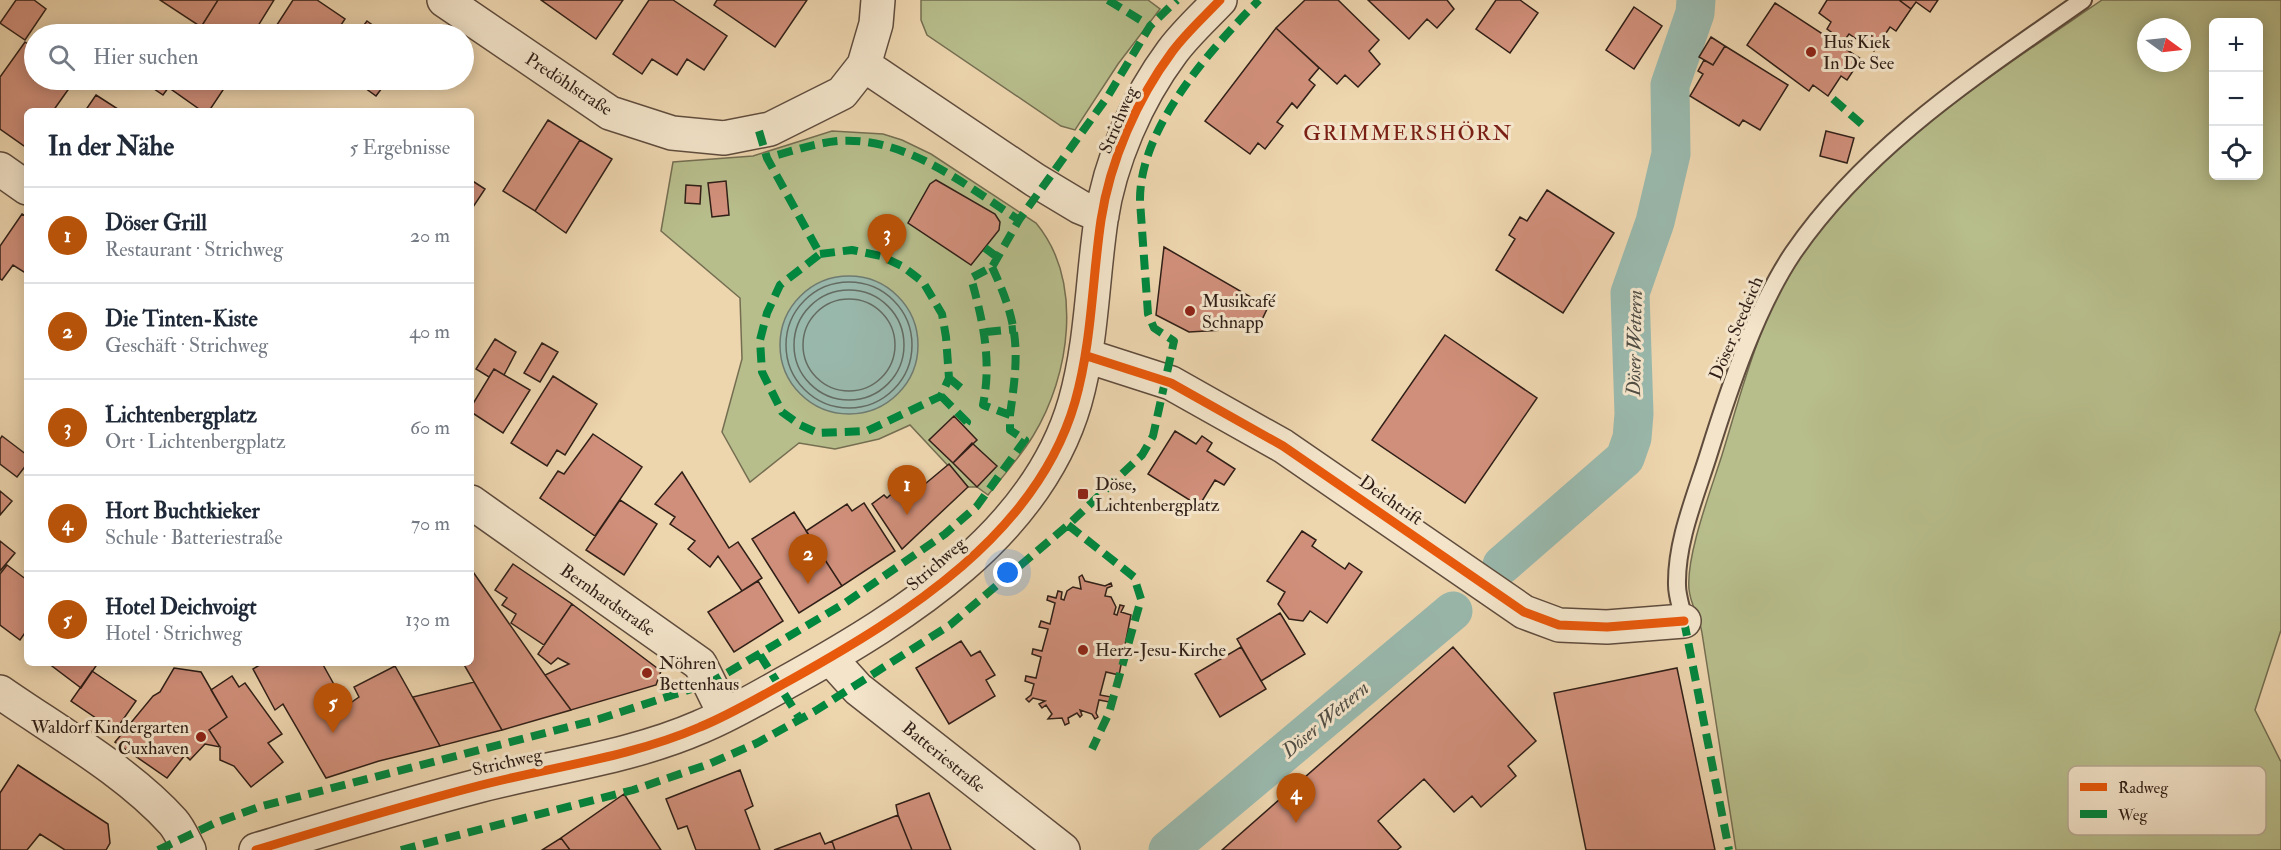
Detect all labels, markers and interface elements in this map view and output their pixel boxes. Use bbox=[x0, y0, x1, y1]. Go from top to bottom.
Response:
north arrow bbox=[2137, 18, 2191, 72]
map controls bbox=[2209, 18, 2263, 180]
button: + bbox=[2209, 18, 2263, 72]
search box bbox=[24, 24, 474, 90]
place label: Hus Kiek In De See bbox=[1823, 31, 1895, 75]
icon: search bbox=[45, 41, 78, 74]
text: Hier suchen bbox=[93, 43, 199, 71]
marker: Hus Kiek In De See bbox=[1804, 45, 1818, 59]
street label: Predöhlstraße bbox=[521, 48, 617, 121]
button: − bbox=[2209, 72, 2263, 126]
street label: Strichweg bbox=[1094, 82, 1143, 157]
district label: GRIMMERSHÖRN bbox=[1303, 120, 1513, 147]
button: locate bbox=[2209, 126, 2263, 180]
text: In der Nähe bbox=[48, 131, 174, 163]
text: 5 Ergebnisse bbox=[350, 135, 450, 160]
text: Döser Grill bbox=[105, 209, 207, 237]
pin: 3 bbox=[868, 214, 906, 264]
text: 1 bbox=[64, 223, 71, 248]
text: 20 m bbox=[410, 223, 450, 248]
text: Restaurant · Strichweg bbox=[105, 237, 283, 262]
street label: Döser Seedeich bbox=[1704, 272, 1769, 383]
place label: Musikcafé Schnapp bbox=[1202, 290, 1276, 334]
water label: Döser Wettern bbox=[1621, 290, 1648, 397]
marker: Musikcafé Schnapp bbox=[1183, 304, 1197, 318]
text: Die Tinten-Kiste bbox=[105, 305, 258, 333]
text: 2 bbox=[62, 319, 73, 344]
text: 40 m bbox=[409, 319, 450, 344]
text: Geschäft · Strichweg bbox=[105, 333, 268, 358]
text: Lichtenbergplatz bbox=[105, 401, 257, 429]
text: 3 bbox=[64, 415, 71, 440]
text: 60 m bbox=[410, 415, 450, 440]
text: Ort · Lichtenbergplatz bbox=[105, 429, 286, 454]
pin: 1 bbox=[888, 466, 926, 515]
street label: Deichtrift bbox=[1354, 470, 1427, 531]
place label: Döse, Lichtenbergplatz bbox=[1095, 473, 1220, 517]
marker: Döse, Lichtenbergplatz bbox=[1076, 487, 1090, 501]
text: Hort Buchtkieker bbox=[105, 497, 260, 525]
text: 4 bbox=[62, 511, 73, 536]
text: 70 m bbox=[411, 511, 450, 536]
text: Schule · Batteriestraße bbox=[105, 525, 283, 550]
street label: Strichweg bbox=[902, 532, 972, 596]
pin: 2 bbox=[788, 534, 828, 584]
your location bbox=[993, 558, 1022, 587]
street label: Bernhardstraße bbox=[556, 559, 660, 642]
text: Hotel Deichvoigt bbox=[105, 593, 257, 621]
text: 5 bbox=[63, 607, 72, 632]
text: 130 m bbox=[405, 607, 450, 632]
text: Hotel · Strichweg bbox=[105, 621, 242, 646]
place label: Herz-Jesu-Kirche bbox=[1095, 639, 1226, 662]
marker: Herz-Jesu-Kirche bbox=[1076, 643, 1090, 657]
place label: Nöhren Bettenhaus bbox=[659, 652, 739, 696]
marker: Nöhren Bettenhaus bbox=[640, 666, 654, 680]
water label: Döser Wettern bbox=[1276, 676, 1374, 764]
pin: 5 bbox=[314, 684, 352, 733]
place label: Waldorf Kindergarten Cuxhaven bbox=[30, 716, 189, 760]
street label: Batteriestraße bbox=[897, 717, 990, 798]
marker: Waldorf Kindergarten Cuxhaven bbox=[194, 730, 208, 744]
street label: Strichweg bbox=[470, 743, 545, 782]
legend bbox=[2068, 766, 2266, 835]
pin: 4 bbox=[1276, 774, 1316, 823]
text: Radweg bbox=[2118, 778, 2169, 798]
text: Weg bbox=[2117, 805, 2149, 825]

